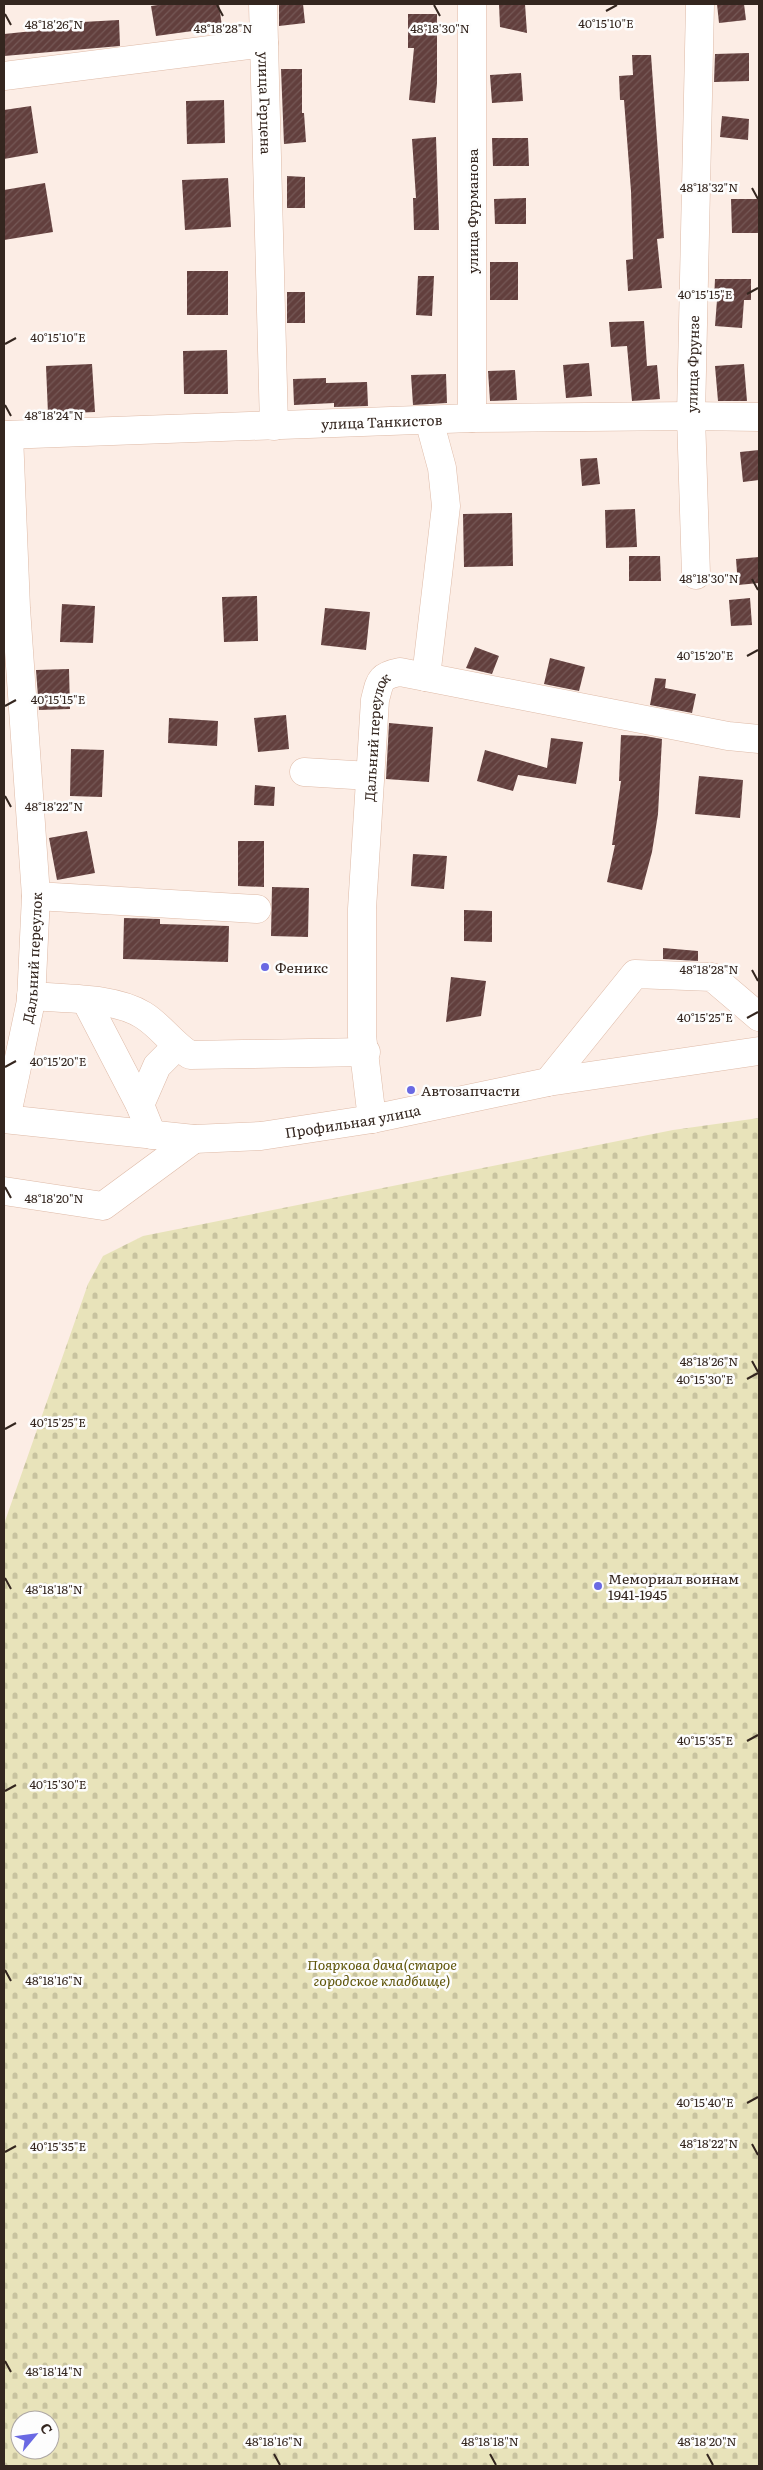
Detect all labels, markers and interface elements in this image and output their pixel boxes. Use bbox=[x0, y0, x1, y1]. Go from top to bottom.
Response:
text: 40°15'10"E bbox=[578, 14, 634, 32]
text: 48°18'26"N bbox=[25, 15, 83, 33]
text: 48°18'28"N bbox=[194, 19, 252, 37]
text: 48°18'30"N bbox=[410, 19, 470, 37]
street label: улица Герцена bbox=[254, 51, 277, 155]
street label: улица Фурманова bbox=[462, 148, 482, 274]
text: 48°18'32"N bbox=[680, 178, 738, 196]
text: 40°15'15"E bbox=[678, 285, 733, 303]
street label: улица Фрунзе bbox=[681, 315, 703, 413]
text: 40°15'10"E bbox=[30, 328, 86, 346]
text: 48°18'24"N bbox=[25, 406, 83, 424]
street label: улица Танкистов bbox=[321, 409, 443, 433]
text: 48°18'30"N bbox=[679, 569, 739, 587]
text: 40°15'20"E bbox=[677, 646, 734, 664]
street label: Дальний переулок bbox=[359, 666, 395, 802]
text: 40°15'15"E bbox=[31, 690, 86, 708]
text: 48°18'22"N bbox=[25, 797, 83, 815]
street label: Дальний переулок bbox=[17, 891, 46, 1025]
place label: Феникс bbox=[275, 957, 328, 977]
text: 48°18'28"N bbox=[680, 960, 738, 978]
marker: Феникс bbox=[259, 961, 271, 973]
text: 40°15'25"E bbox=[677, 1008, 733, 1026]
text: 40°15'20"E bbox=[30, 1052, 87, 1070]
place label: Автозапчасти bbox=[421, 1080, 520, 1100]
marker: Автозапчасти bbox=[405, 1084, 417, 1096]
street label: Профильная улица bbox=[283, 1099, 423, 1142]
text: 48°18'20"N bbox=[24, 1189, 84, 1207]
text: 48°18'26"N bbox=[680, 1352, 738, 1370]
text: 40°15'30"E bbox=[676, 1370, 734, 1388]
text: 40°15'25"E bbox=[30, 1413, 86, 1431]
place label: Мемориал воинам 1941-1945 bbox=[608, 1568, 739, 1604]
text: 48°18'18"N bbox=[25, 1580, 83, 1598]
marker: Мемориал воинам 1941-1945 bbox=[592, 1580, 604, 1592]
text: 40°15'35"E bbox=[677, 1731, 733, 1749]
text: 40°15'30"E bbox=[29, 1775, 87, 1793]
park label: Пояркова дача(старое городское кладбище) bbox=[307, 1954, 457, 1990]
text: 48°18'16"N bbox=[25, 1971, 83, 1989]
text: 40°15'40"E bbox=[676, 2093, 734, 2111]
text: 48°18'22"N bbox=[680, 2134, 738, 2152]
text: 40°15'35"E bbox=[30, 2137, 86, 2155]
text: 48°18'14"N bbox=[25, 2362, 83, 2380]
north arrow bbox=[10, 2410, 60, 2460]
text: С bbox=[36, 2419, 58, 2437]
text: 48°18'16"N bbox=[245, 2432, 303, 2450]
text: 48°18'18"N bbox=[461, 2432, 519, 2450]
text: 48°18'20"N bbox=[677, 2432, 737, 2450]

